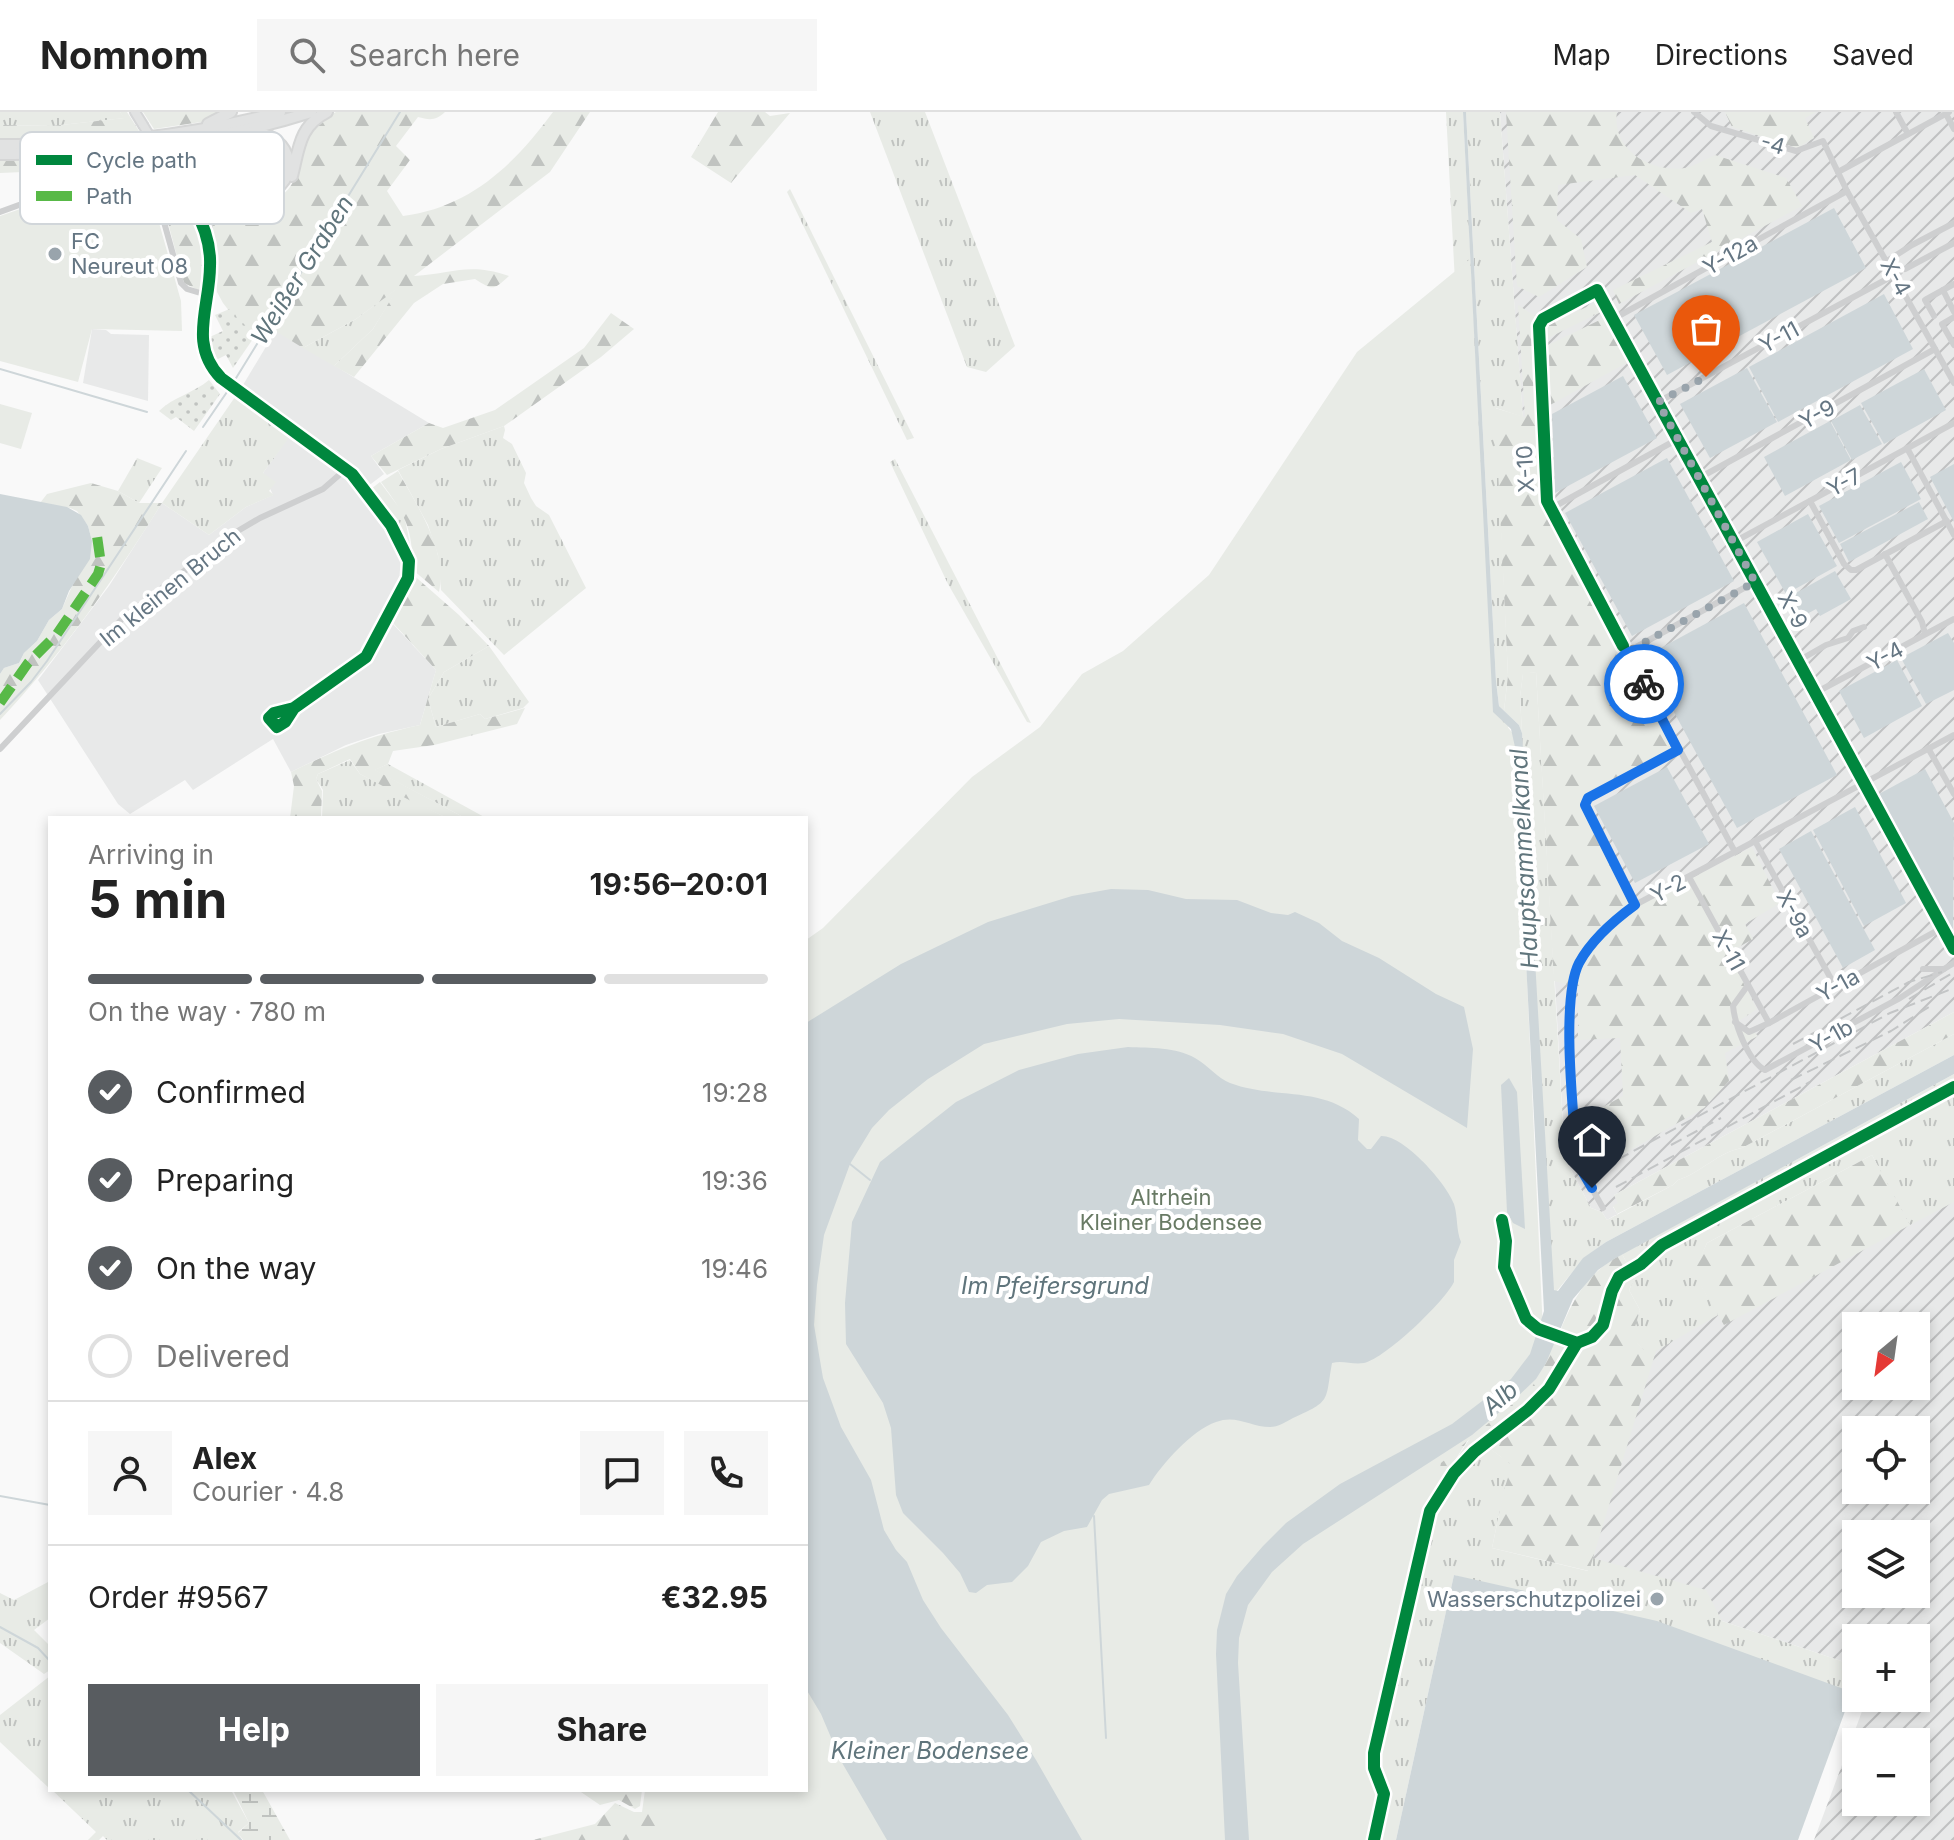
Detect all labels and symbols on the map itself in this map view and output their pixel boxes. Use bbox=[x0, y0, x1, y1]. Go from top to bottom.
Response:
street label: -4 bbox=[1758, 128, 1788, 160]
legend bbox=[20, 132, 284, 224]
text: Cycle path bbox=[86, 147, 197, 173]
text: Path bbox=[86, 183, 133, 209]
water label: Weißer Graben bbox=[245, 190, 359, 350]
place label: FC Neureut 08 bbox=[71, 228, 188, 279]
street label: Y-12a bbox=[1698, 230, 1762, 280]
marker: FC Neureut 08 bbox=[46, 245, 64, 263]
street label: X-4 bbox=[1875, 254, 1917, 300]
pin bbox=[1672, 295, 1740, 377]
street label: Y-11 bbox=[1755, 316, 1803, 358]
street label: Y-9 bbox=[1795, 394, 1839, 434]
street label: X-10 bbox=[1511, 445, 1539, 493]
street label: Y-7 bbox=[1822, 462, 1866, 502]
street label: Im kleinen Bruch bbox=[95, 522, 245, 652]
street label: X-9 bbox=[1773, 587, 1813, 633]
street label: Y-4 bbox=[1862, 636, 1908, 676]
courier bbox=[1604, 644, 1684, 724]
water label: Hauptsammelkanal bbox=[1504, 748, 1544, 970]
street label: Y-2 bbox=[1646, 868, 1690, 908]
street label: X-9a bbox=[1771, 886, 1819, 942]
street label: X-11 bbox=[1707, 925, 1751, 975]
street label: Y-1a bbox=[1812, 963, 1864, 1007]
street label: Y-1b bbox=[1805, 1014, 1857, 1058]
pin bbox=[1558, 1106, 1626, 1188]
park label: Altrhein Kleiner Bodensee bbox=[1080, 1184, 1262, 1235]
water label: Im Pfeifersgrund bbox=[961, 1271, 1149, 1300]
north arrow bbox=[1842, 1312, 1930, 1400]
water label: Alb bbox=[1476, 1375, 1524, 1422]
place label: Wasserschutzpolizei bbox=[1427, 1586, 1641, 1612]
marker: Wasserschutzpolizei bbox=[1648, 1590, 1666, 1608]
water label: Kleiner Bodensee bbox=[831, 1736, 1029, 1765]

